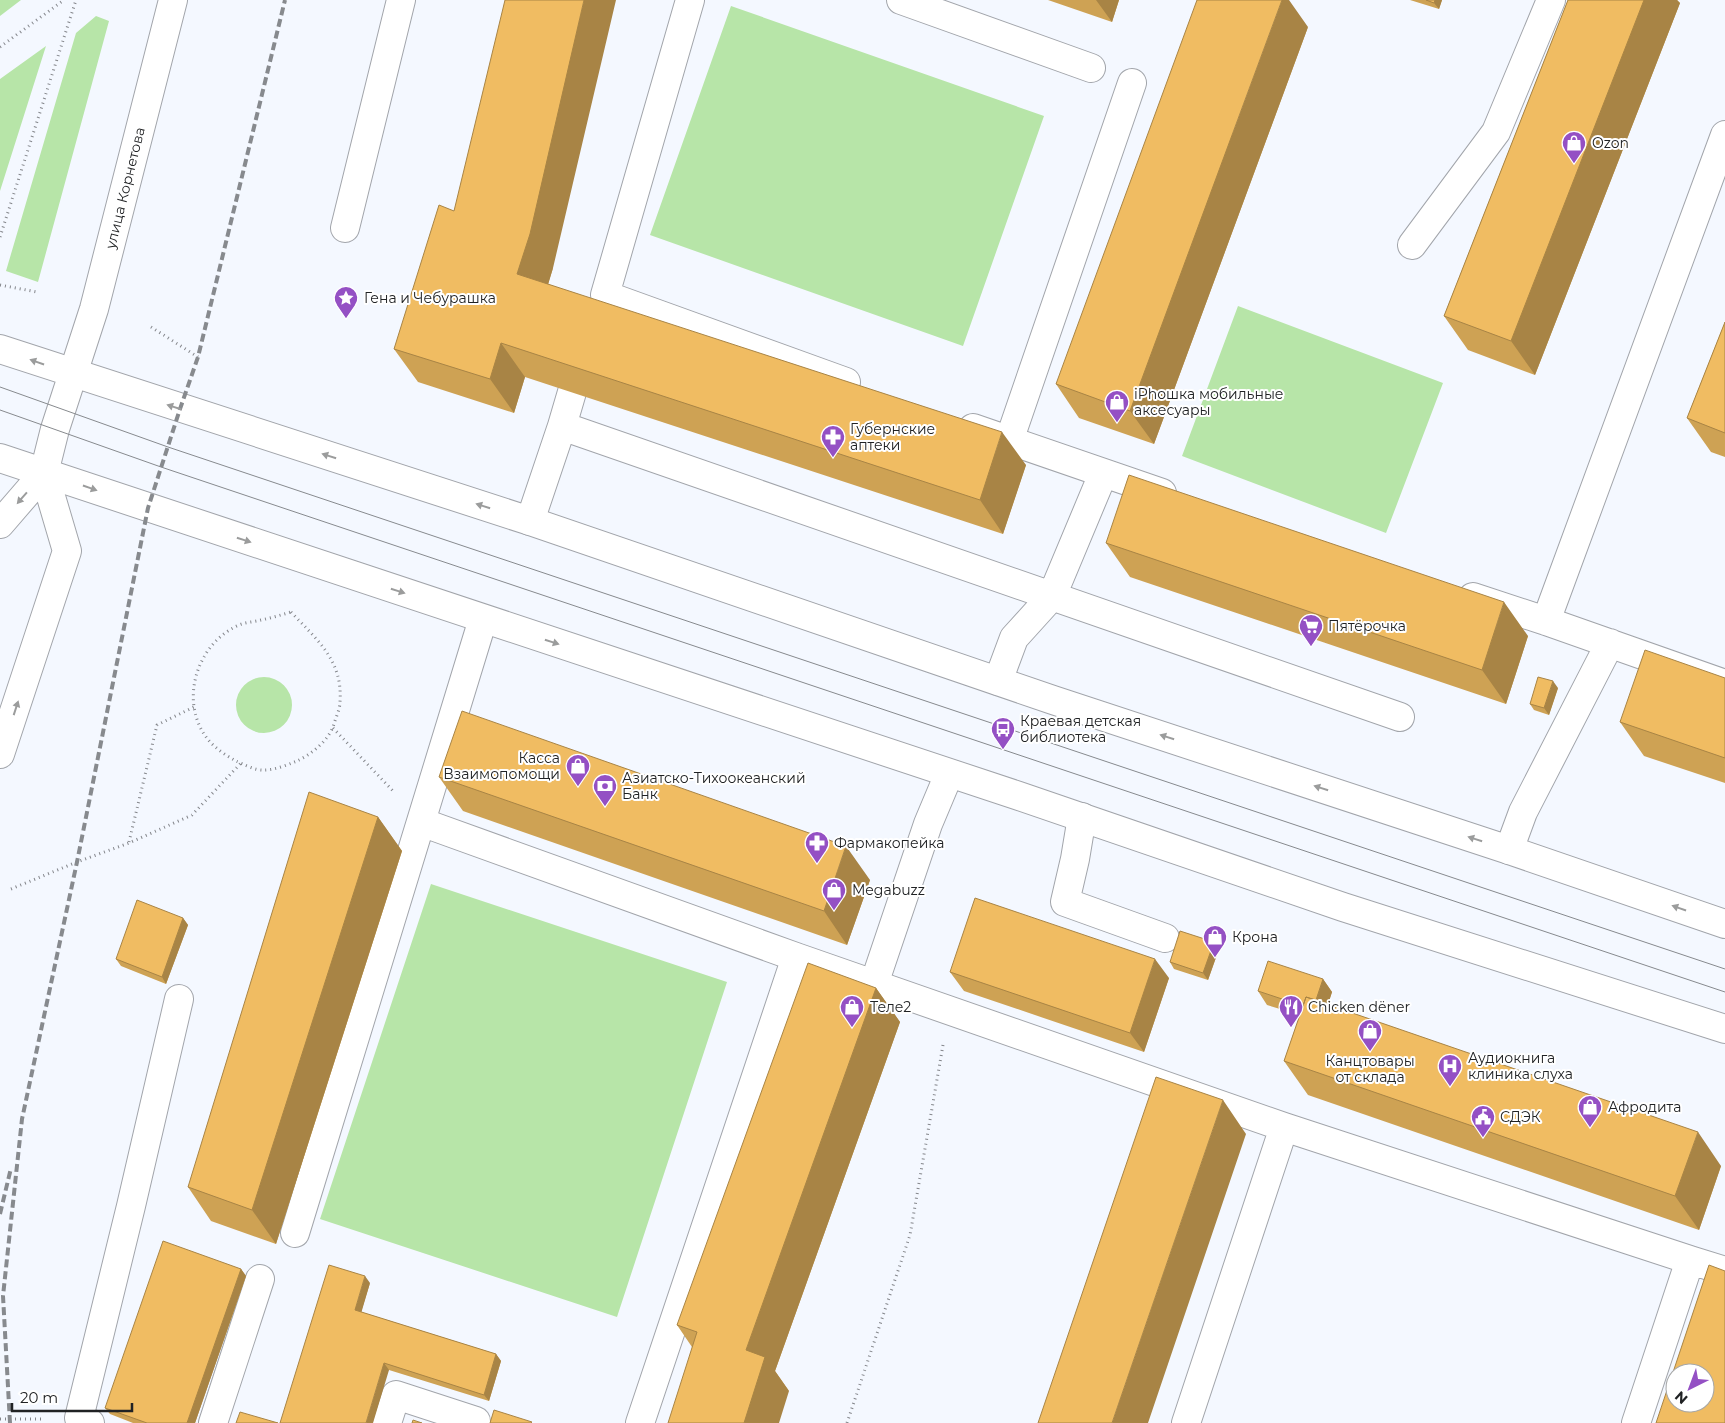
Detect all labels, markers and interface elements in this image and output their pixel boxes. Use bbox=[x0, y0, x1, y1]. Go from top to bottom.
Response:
street label: улица Корнетова bbox=[101, 125, 149, 252]
shop icon: Ozon bbox=[1561, 130, 1587, 164]
place label: Ozon bbox=[1592, 134, 1629, 152]
place icon: Гена и Чебурашка bbox=[333, 285, 359, 319]
place label: Гена и Чебурашка bbox=[364, 289, 496, 307]
one-way arrow bbox=[29, 358, 44, 365]
place label: iPhoшка мобильные аксесуары bbox=[1134, 385, 1284, 419]
shop icon: iPhoшка мобильные аксесуары bbox=[1104, 389, 1130, 423]
one-way arrow bbox=[166, 402, 181, 410]
place label: Губернские аптеки bbox=[850, 420, 935, 454]
pharmacy icon: Губернские аптеки bbox=[820, 424, 846, 458]
one-way arrow bbox=[321, 452, 336, 460]
one-way arrow bbox=[82, 485, 97, 493]
one-way arrow bbox=[16, 492, 27, 505]
one-way arrow bbox=[476, 502, 491, 509]
one-way arrow bbox=[237, 536, 252, 544]
one-way arrow bbox=[391, 587, 406, 595]
supermarket icon: Пятёрочка bbox=[1298, 613, 1324, 647]
place label: Пятёрочка bbox=[1328, 617, 1406, 635]
one-way arrow bbox=[545, 639, 560, 646]
one-way arrow bbox=[12, 700, 20, 715]
place label: Краевая детская библиотека bbox=[1020, 712, 1141, 746]
bus stop icon: Краевая детская библиотека bbox=[990, 716, 1016, 750]
one-way arrow bbox=[1159, 733, 1174, 741]
place label: Касса Взаимопомощи bbox=[443, 749, 560, 783]
shop icon: Касса Взаимопомощи bbox=[565, 753, 591, 787]
place label: Азиатско-Тихоокеанский Банк bbox=[622, 769, 806, 803]
bank icon: Азиатско-Тихоокеанский Банк bbox=[592, 773, 618, 807]
one-way arrow bbox=[1313, 784, 1328, 792]
pharmacy icon: Фармакопейка bbox=[804, 830, 830, 864]
place label: Фармакопейка bbox=[834, 834, 945, 852]
one-way arrow bbox=[1468, 835, 1483, 842]
shop icon: Megabuzz bbox=[821, 877, 847, 911]
place label: Megabuzz bbox=[852, 881, 925, 899]
one-way arrow bbox=[1671, 904, 1686, 912]
shop icon: Крона bbox=[1202, 924, 1228, 958]
place label: Крона bbox=[1232, 928, 1278, 946]
shop icon: Теле2 bbox=[839, 994, 865, 1028]
restaurant icon: Chicken dëner bbox=[1278, 994, 1304, 1028]
place label: Теле2 bbox=[870, 998, 911, 1016]
place label: Chicken dëner bbox=[1308, 998, 1410, 1016]
shop icon: Канцтовары от склада bbox=[1357, 1018, 1383, 1052]
place label: Аудиокнига клиника слуха bbox=[1468, 1049, 1573, 1083]
place label: Канцтовары от склада bbox=[1325, 1052, 1415, 1086]
hospital icon: Аудиокнига клиника слуха bbox=[1437, 1053, 1463, 1087]
shop icon: Афродита bbox=[1577, 1094, 1603, 1128]
place label: Афродита bbox=[1608, 1098, 1681, 1116]
public building icon: СДЭК bbox=[1470, 1104, 1496, 1138]
place label: СДЭК bbox=[1500, 1108, 1541, 1126]
north arrow bbox=[1665, 1363, 1715, 1413]
scale bar bbox=[12, 1380, 132, 1412]
text: N bbox=[1671, 1387, 1692, 1408]
text: 20 m bbox=[20, 1388, 58, 1407]

